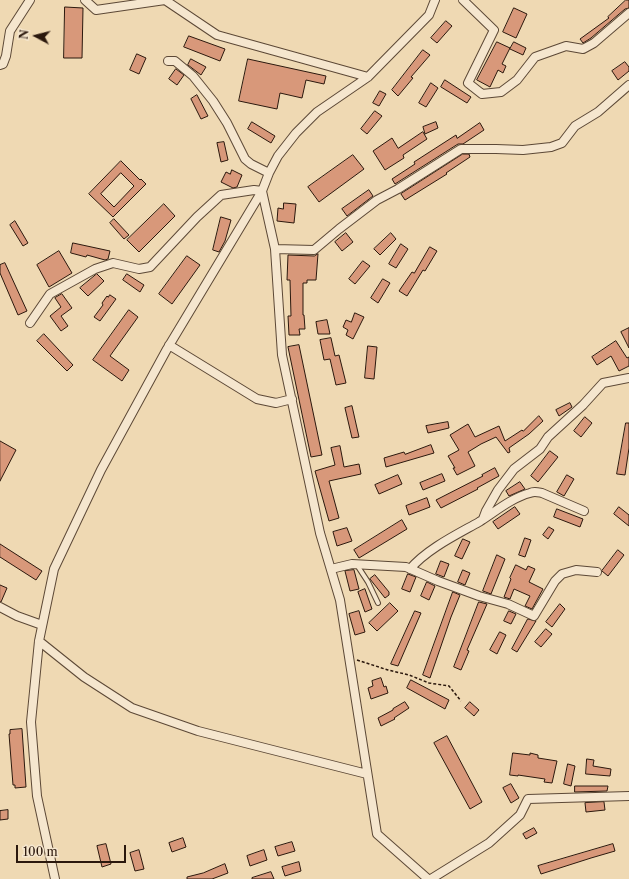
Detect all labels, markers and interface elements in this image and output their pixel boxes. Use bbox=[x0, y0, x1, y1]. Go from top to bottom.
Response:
north arrow bbox=[16, 16, 56, 56]
text: N bbox=[17, 29, 32, 40]
scale bar bbox=[18, 837, 128, 863]
text: 100 m bbox=[23, 844, 58, 859]

